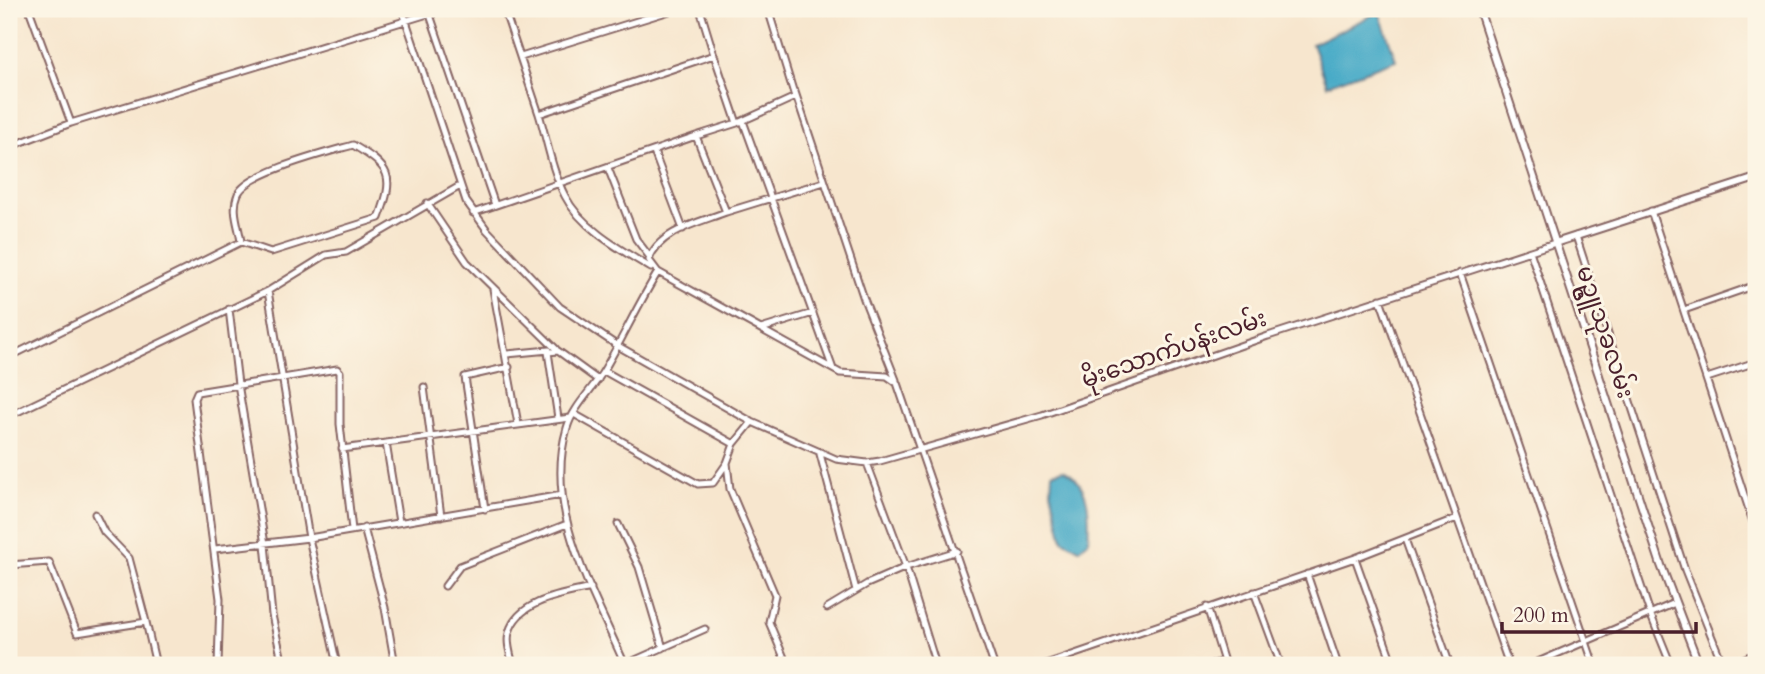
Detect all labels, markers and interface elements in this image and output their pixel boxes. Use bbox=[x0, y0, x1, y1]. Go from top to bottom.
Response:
street label: မဥ္ဇူသုခလမ်း bbox=[1566, 261, 1642, 403]
street label: မိုးသောက်ပန်းလမ်း bbox=[1077, 302, 1272, 398]
scale bar bbox=[1502, 590, 1697, 634]
text: 200 m bbox=[1513, 601, 1569, 630]

